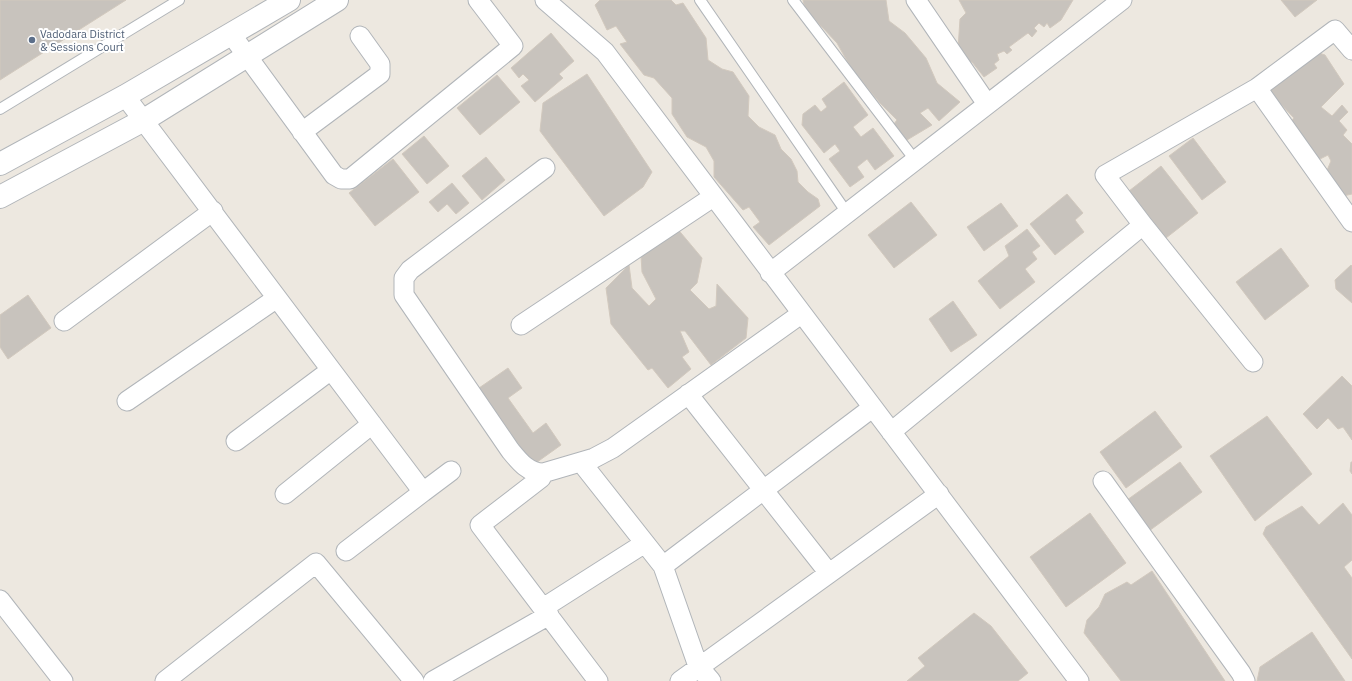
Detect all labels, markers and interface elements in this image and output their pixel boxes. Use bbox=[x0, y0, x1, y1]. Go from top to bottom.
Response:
place label: Vadodara District & Sessions Court bbox=[40, 27, 125, 54]
marker: Vadodara District & Sessions Court bbox=[27, 35, 37, 45]

